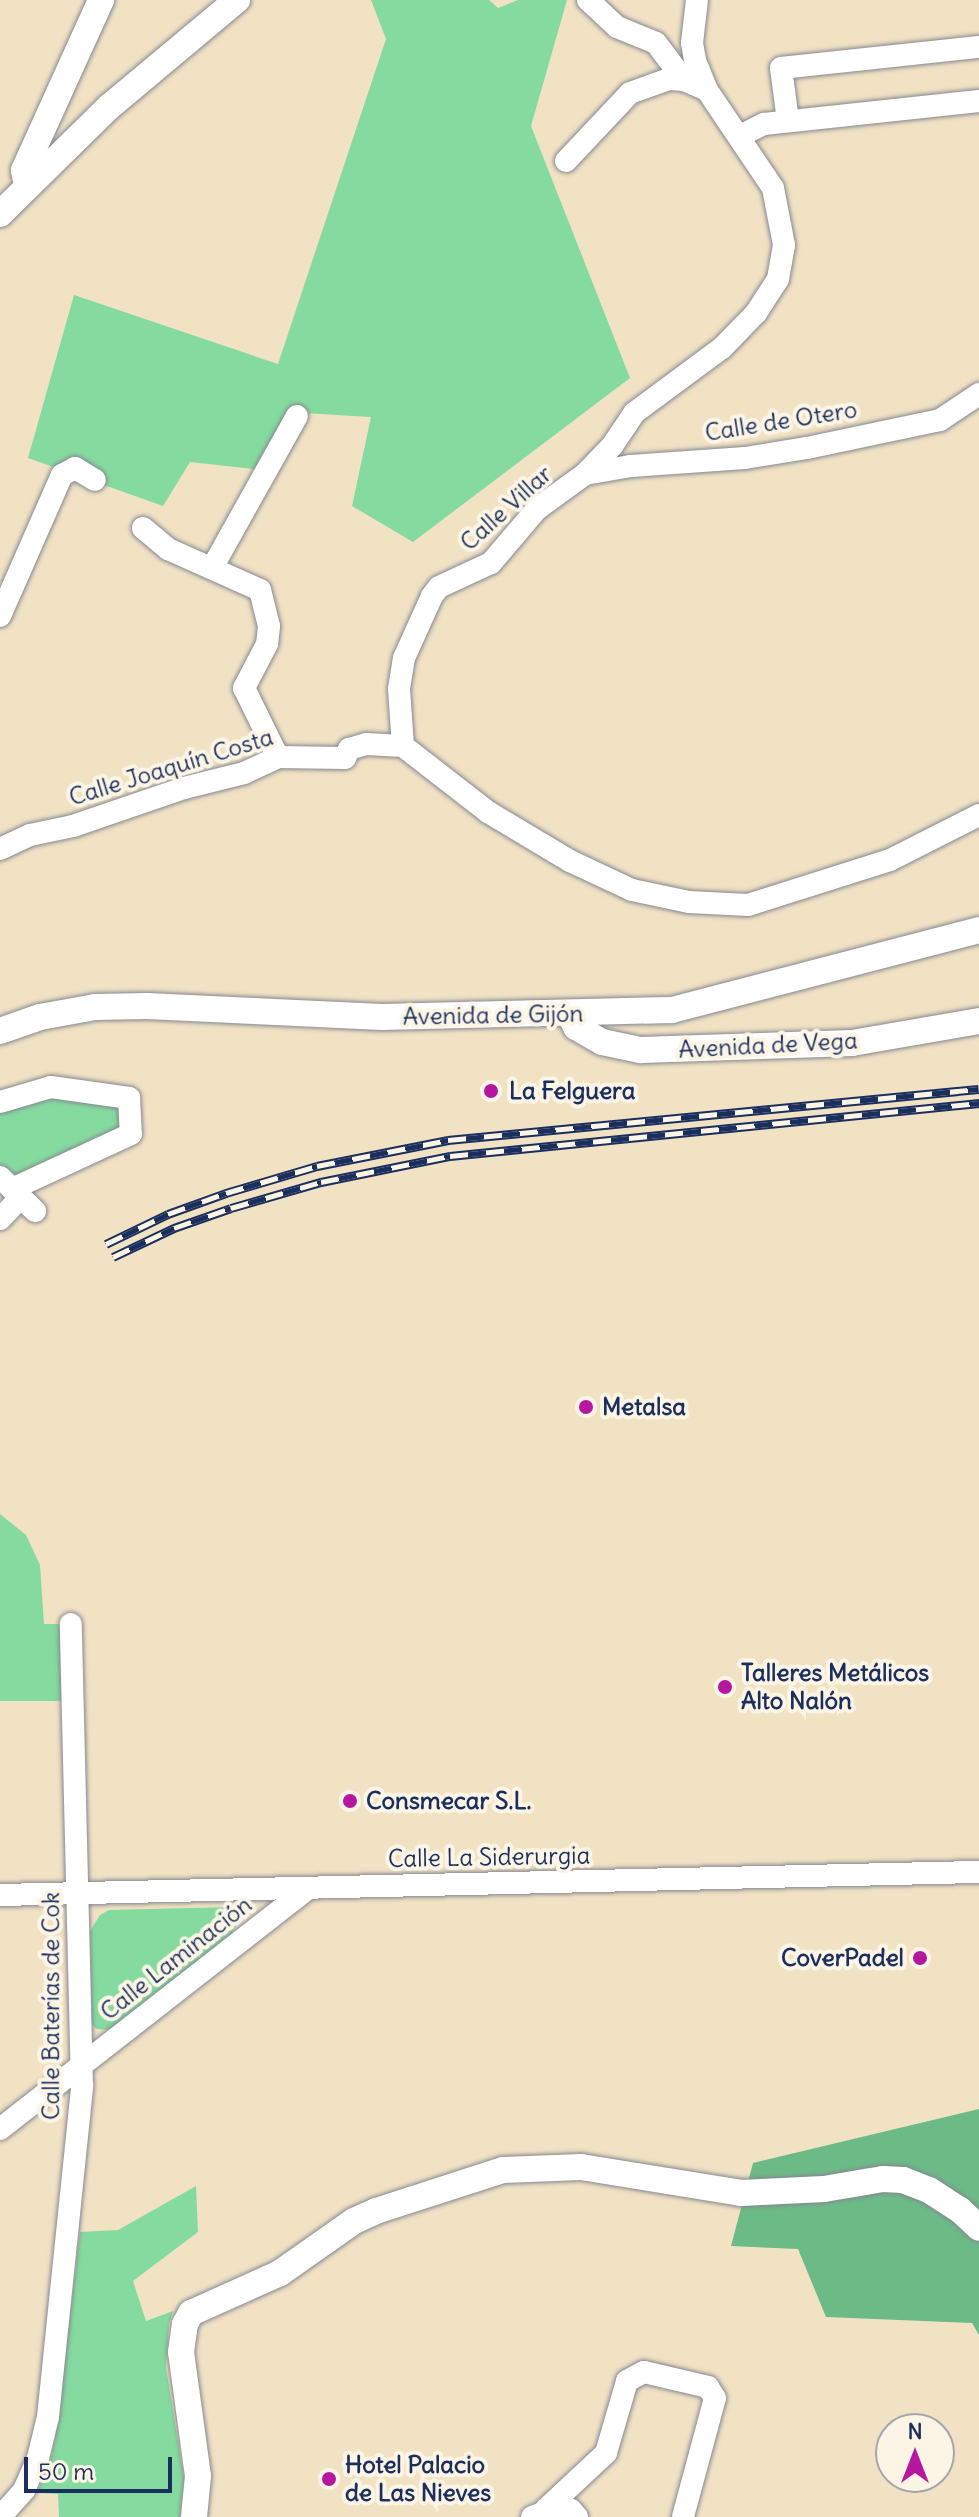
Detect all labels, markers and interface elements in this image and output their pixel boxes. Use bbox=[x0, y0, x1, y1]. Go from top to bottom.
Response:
street label: Calle de Otero bbox=[703, 395, 859, 447]
street label: Calle Villar bbox=[454, 459, 558, 557]
street label: Calle Joaquín Costa bbox=[65, 722, 277, 812]
street label: Avenida de Gijón bbox=[402, 999, 584, 1031]
street label: Avenida de Vega bbox=[678, 1026, 858, 1064]
place label: La Felguera bbox=[509, 1077, 635, 1105]
marker: La Felguera bbox=[480, 1080, 502, 1102]
place label: Metalsa bbox=[602, 1393, 686, 1421]
marker: Metalsa bbox=[577, 1398, 595, 1416]
place label: Talleres Metálicos Alto Nalón bbox=[741, 1659, 929, 1715]
marker: Talleres Metálicos Alto Nalón bbox=[716, 1678, 734, 1696]
place label: Consmecar S.L. bbox=[366, 1787, 531, 1815]
marker: Consmecar S.L. bbox=[341, 1792, 359, 1810]
street label: Calle La Siderurgia bbox=[388, 1841, 590, 1873]
street label: Calle Laminación bbox=[95, 1890, 257, 2026]
street label: Calle Baterías de Cok bbox=[37, 1892, 65, 2120]
place label: CoverPadel bbox=[781, 1944, 904, 1972]
marker: CoverPadel bbox=[911, 1949, 929, 1967]
north arrow bbox=[875, 2413, 955, 2493]
text: N bbox=[907, 2417, 923, 2445]
scale bar bbox=[28, 2441, 176, 2491]
place label: Hotel Palacio de Las Nieves bbox=[345, 2451, 491, 2507]
text: 50 m bbox=[38, 2456, 94, 2486]
marker: Hotel Palacio de Las Nieves bbox=[320, 2470, 338, 2488]

